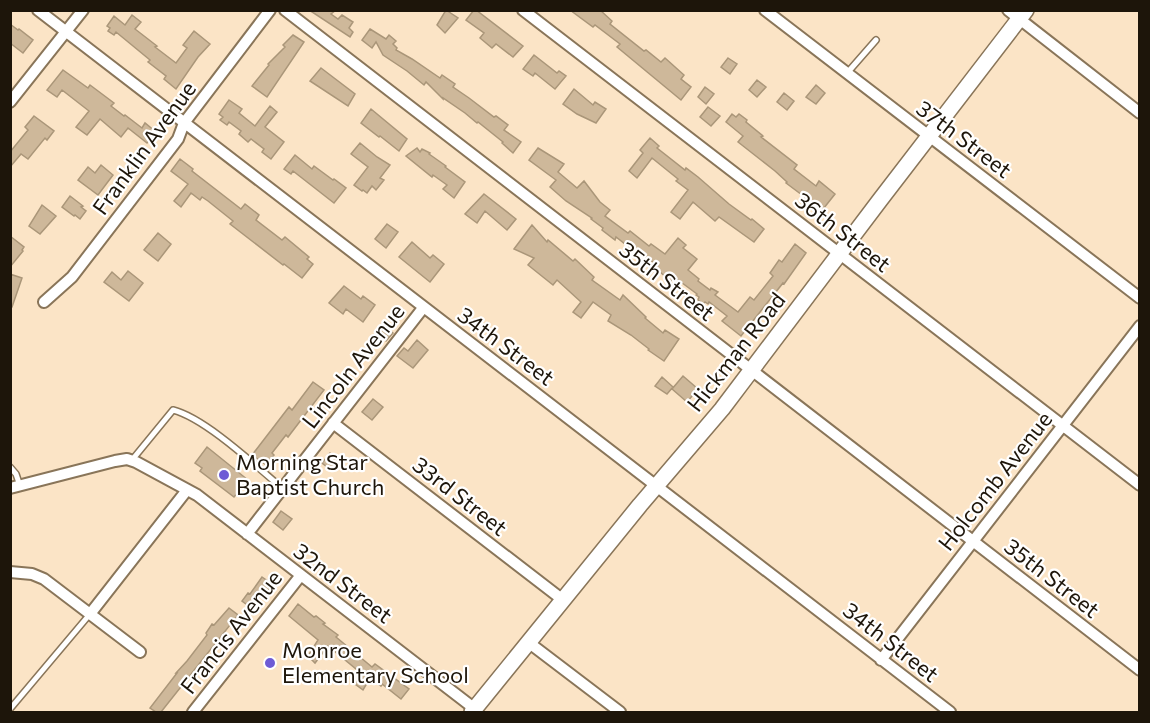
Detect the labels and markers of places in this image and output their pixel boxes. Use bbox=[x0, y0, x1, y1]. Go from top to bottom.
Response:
place label: Morning Star Baptist Church bbox=[236, 448, 384, 500]
marker: Morning Star Baptist Church bbox=[217, 468, 231, 482]
place label: Monroe Elementary School bbox=[282, 636, 469, 688]
marker: Monroe Elementary School bbox=[263, 656, 277, 670]

